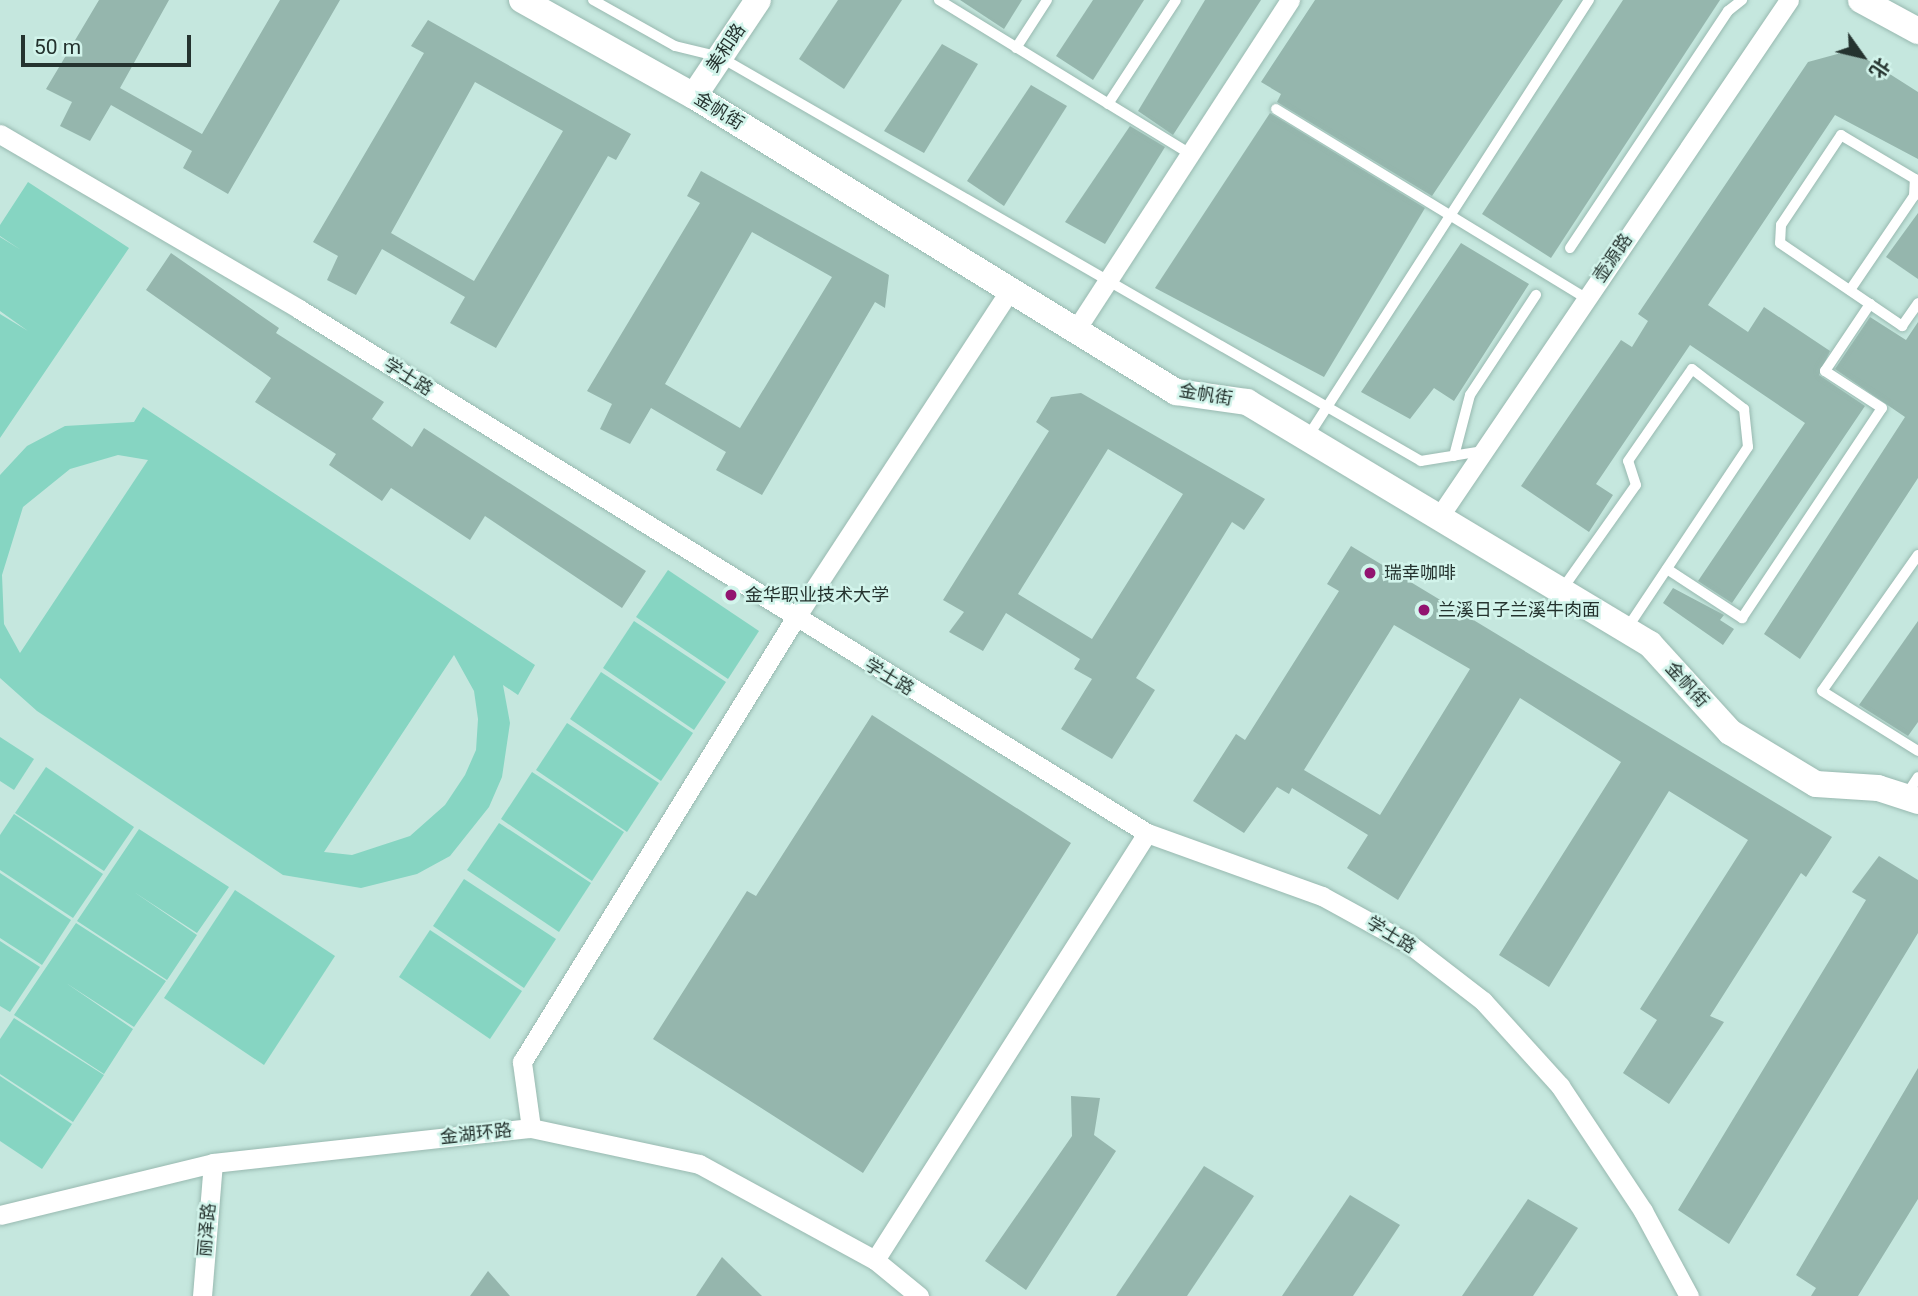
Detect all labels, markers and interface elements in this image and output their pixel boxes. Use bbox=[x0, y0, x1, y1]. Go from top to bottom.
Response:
street label: 美和路 bbox=[702, 20, 750, 76]
scale bar bbox=[24, 21, 194, 65]
north arrow bbox=[1827, 21, 1897, 91]
text: 50 m bbox=[34, 35, 81, 59]
text: 北 bbox=[1865, 54, 1895, 82]
street label: 金帆街 bbox=[690, 88, 748, 134]
street label: 壶源路 bbox=[1589, 230, 1637, 286]
street label: 学士路 bbox=[379, 354, 437, 400]
street label: 金帆街 bbox=[1178, 380, 1234, 410]
place label: 瑞幸咖啡 bbox=[1384, 562, 1456, 584]
marker: 瑞幸咖啡 bbox=[1362, 565, 1378, 581]
place label: 金华职业技术大学 bbox=[745, 584, 889, 606]
marker: 金华职业技术大学 bbox=[723, 587, 739, 603]
place label: 兰溪日子兰溪牛肉面 bbox=[1438, 599, 1600, 621]
marker: 兰溪日子兰溪牛肉面 bbox=[1416, 602, 1432, 618]
street label: 学士路 bbox=[860, 654, 918, 700]
street label: 金帆街 bbox=[1661, 658, 1713, 712]
street label: 学士路 bbox=[1362, 912, 1420, 958]
street label: 金湖环路 bbox=[439, 1119, 513, 1149]
street label: 丽泽路 bbox=[194, 1202, 220, 1258]

